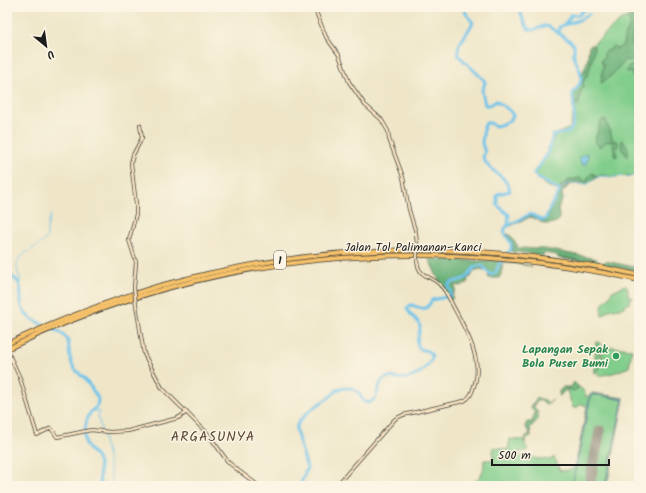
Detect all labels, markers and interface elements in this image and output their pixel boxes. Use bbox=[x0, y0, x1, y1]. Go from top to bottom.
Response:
north arrow bbox=[26, 26, 66, 66]
text: U bbox=[43, 44, 58, 64]
street label: Jalan Tol Palimanan–Kanci bbox=[345, 238, 483, 257]
road number: 1 bbox=[274, 251, 286, 269]
place label: Lapangan Sepak Bola Puser Bumi bbox=[522, 340, 609, 373]
marker: Lapangan Sepak Bola Puser Bumi bbox=[611, 351, 621, 361]
district label: ARGASUNYA bbox=[171, 426, 255, 448]
scale bar bbox=[492, 441, 609, 467]
text: 500 m bbox=[498, 446, 531, 465]

